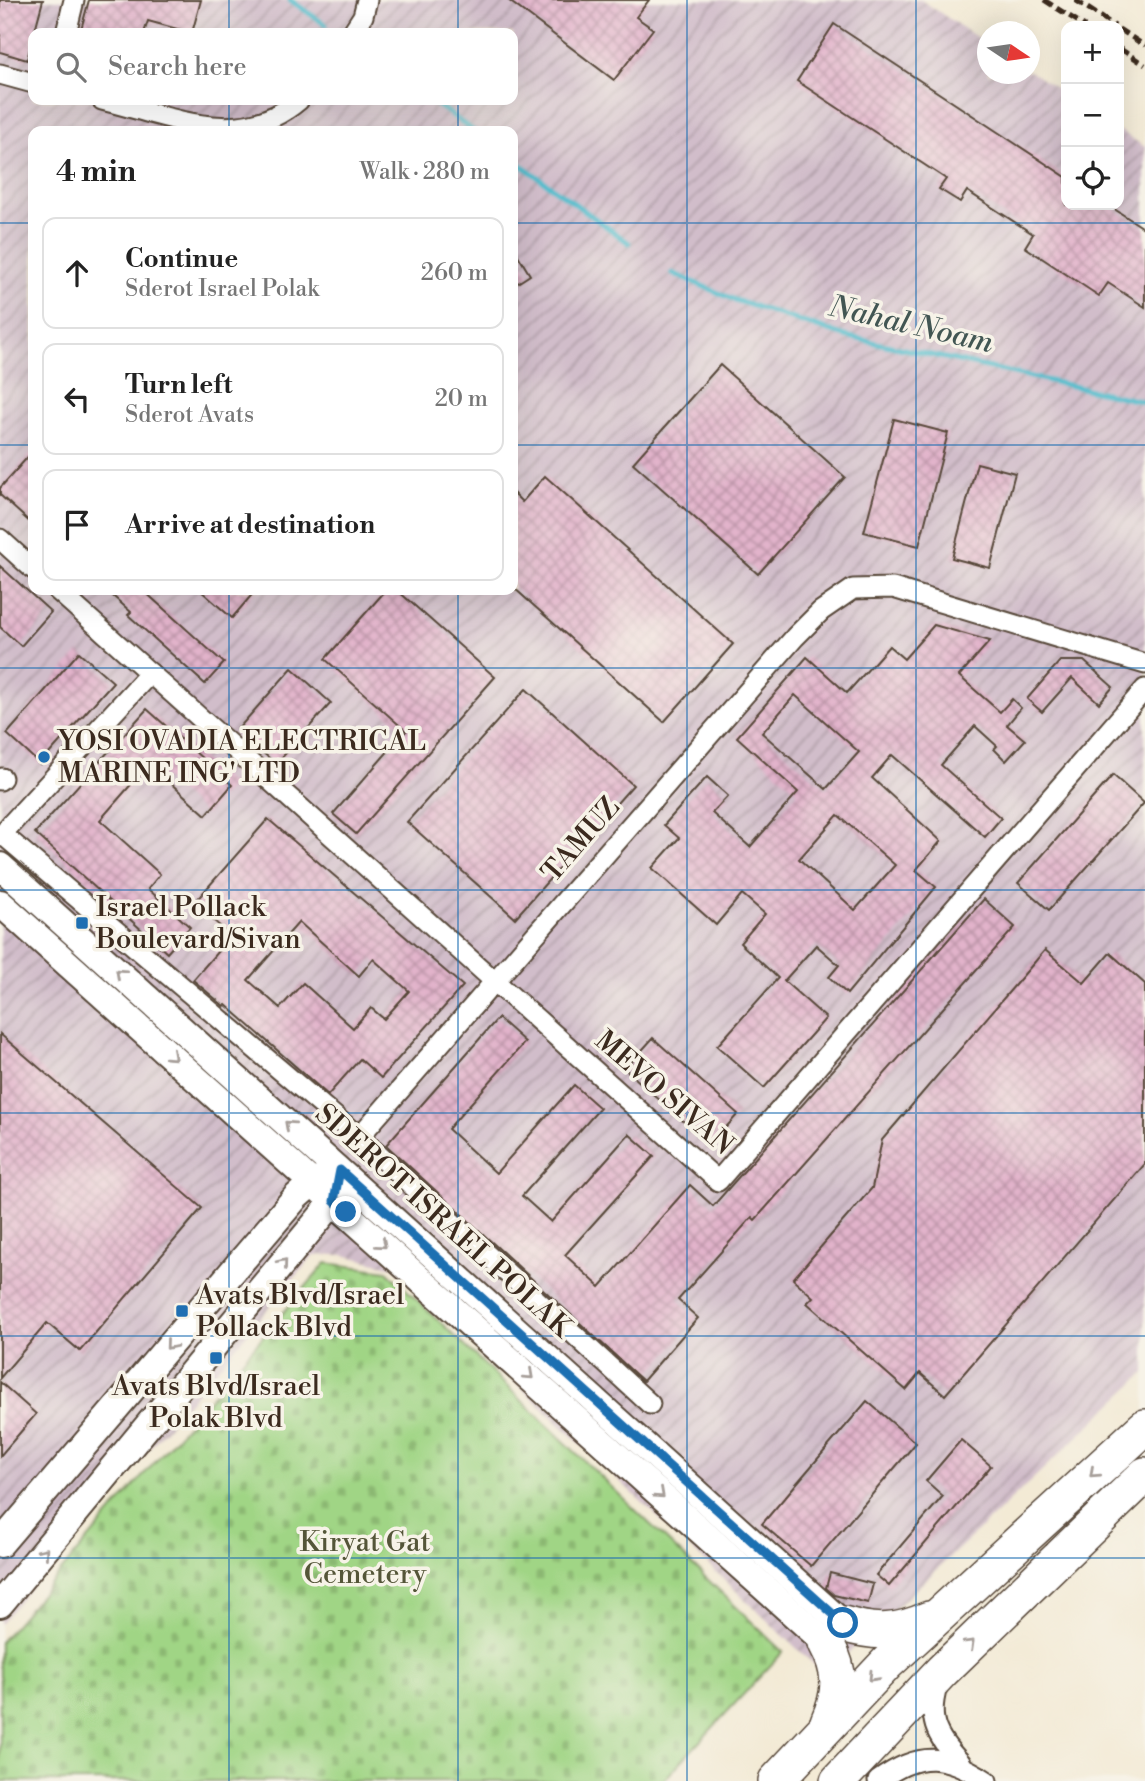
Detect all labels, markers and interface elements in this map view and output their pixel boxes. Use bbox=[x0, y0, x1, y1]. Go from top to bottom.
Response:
north arrow bbox=[977, 21, 1040, 84]
map controls bbox=[1061, 21, 1124, 210]
button: + bbox=[1061, 21, 1124, 84]
search box bbox=[28, 28, 518, 105]
icon: search bbox=[52, 48, 90, 86]
text: Search here bbox=[108, 51, 247, 83]
button: − bbox=[1061, 84, 1124, 147]
button: locate bbox=[1061, 147, 1124, 210]
text: 4 min bbox=[56, 153, 136, 191]
text: Walk · 280 m bbox=[360, 158, 490, 186]
text: Continue bbox=[125, 243, 238, 275]
icon: ahead bbox=[58, 254, 96, 292]
text: 260 m bbox=[421, 259, 488, 287]
text: Sderot Israel Polak bbox=[125, 275, 319, 303]
water label: Nahal Noam bbox=[824, 287, 997, 362]
text: Turn left bbox=[125, 369, 233, 401]
icon: left bbox=[58, 380, 96, 418]
text: 20 m bbox=[435, 385, 488, 413]
text: Sderot Avats bbox=[125, 401, 254, 429]
icon: arrive bbox=[58, 506, 96, 544]
text: Arrive at destination bbox=[125, 509, 375, 541]
place label: YOSI OVADIA ELECTRICAL MARINE ING' LTD bbox=[56, 724, 426, 791]
marker: YOSI OVADIA ELECTRICAL MARINE ING' LTD bbox=[36, 749, 52, 765]
street label: TAMUZ bbox=[535, 790, 627, 890]
place label: Israel Pollack Boulevard/Sivan bbox=[95, 890, 301, 957]
marker: Israel Pollack Boulevard/Sivan bbox=[74, 915, 90, 931]
one-way arrow bbox=[115, 969, 128, 981]
street label: MEVO SIVAN bbox=[588, 1023, 741, 1163]
one-way arrow bbox=[163, 1048, 176, 1060]
street label: SDEROT ISRAEL POLAK bbox=[308, 1097, 579, 1346]
one-way arrow bbox=[285, 1121, 298, 1133]
route end bbox=[330, 1196, 361, 1227]
one-way arrow bbox=[374, 1236, 387, 1248]
one-way arrow bbox=[274, 1259, 287, 1271]
place label: Avats Blvd/Israel Pollack Blvd bbox=[195, 1278, 404, 1345]
marker: Avats Blvd/Israel Pollack Blvd bbox=[174, 1303, 190, 1319]
one-way arrow bbox=[166, 1337, 178, 1350]
marker: Avats Blvd/Israel Polak Blvd bbox=[208, 1350, 224, 1366]
one-way arrow bbox=[521, 1367, 534, 1379]
place label: Avats Blvd/Israel Polak Blvd bbox=[111, 1369, 320, 1436]
one-way arrow bbox=[1089, 1464, 1102, 1477]
one-way arrow bbox=[652, 1486, 665, 1498]
park label: Kiryat Gat Cemetery bbox=[300, 1525, 430, 1592]
one-way arrow bbox=[35, 1547, 48, 1559]
route start bbox=[827, 1607, 858, 1638]
one-way arrow bbox=[962, 1639, 975, 1652]
one-way arrow bbox=[869, 1668, 882, 1681]

